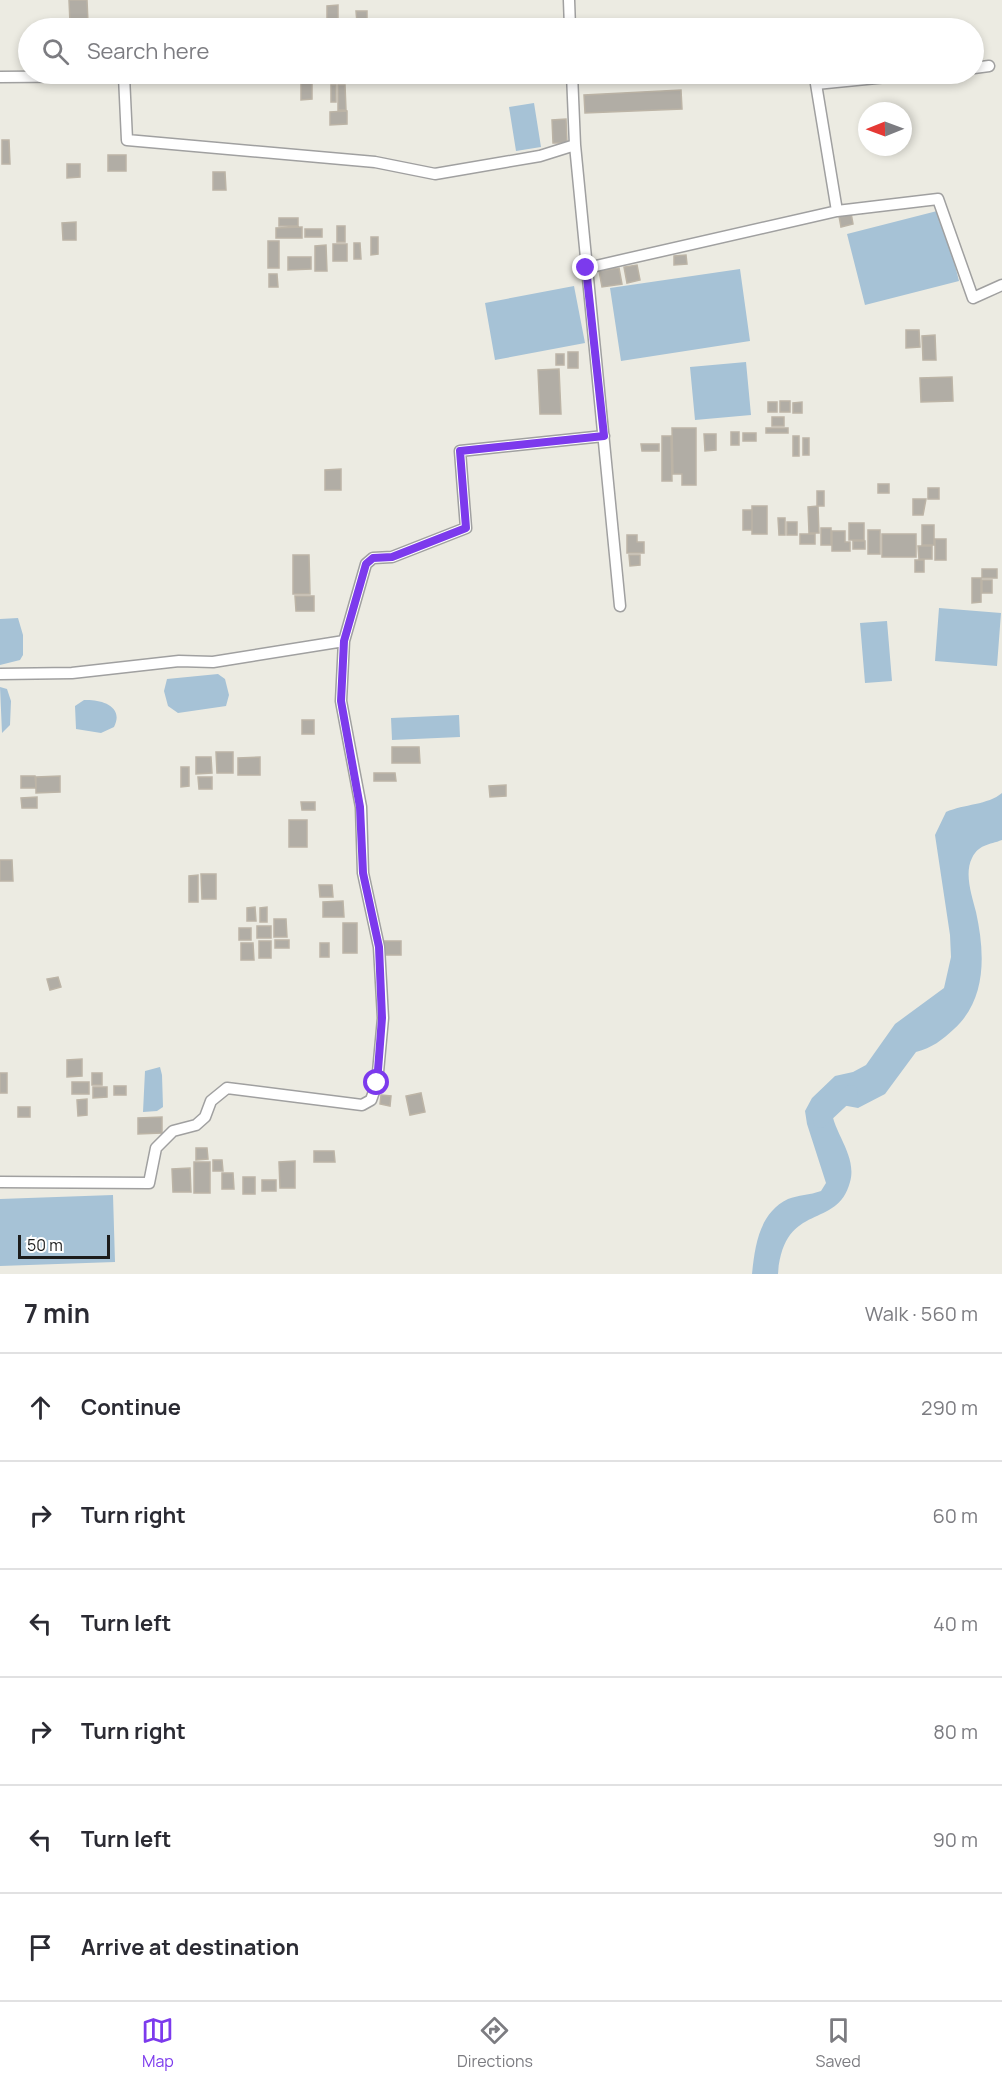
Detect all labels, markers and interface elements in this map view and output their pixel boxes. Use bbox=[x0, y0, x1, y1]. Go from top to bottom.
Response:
search box bbox=[18, 18, 984, 84]
icon: search bbox=[39, 35, 72, 68]
text: Search here bbox=[87, 36, 209, 66]
north arrow bbox=[858, 102, 912, 156]
route end bbox=[572, 254, 598, 280]
route start bbox=[363, 1069, 389, 1095]
scale bar bbox=[18, 1232, 110, 1260]
text: 50 m bbox=[27, 1234, 63, 1256]
text: 7 min bbox=[24, 1295, 90, 1331]
text: Walk · 560 m bbox=[865, 1300, 978, 1327]
icon: ahead bbox=[24, 1391, 57, 1424]
text: Continue bbox=[81, 1392, 181, 1422]
text: 290 m bbox=[921, 1394, 978, 1421]
icon: right bbox=[24, 1499, 57, 1532]
text: Turn right bbox=[81, 1500, 186, 1530]
text: 60 m bbox=[932, 1502, 978, 1529]
icon: left bbox=[24, 1607, 57, 1640]
text: Turn left bbox=[81, 1608, 171, 1638]
text: 40 m bbox=[933, 1610, 978, 1637]
icon: right bbox=[24, 1715, 57, 1748]
text: Turn right bbox=[81, 1716, 186, 1746]
text: 80 m bbox=[933, 1718, 978, 1745]
icon: left bbox=[24, 1823, 57, 1856]
text: Turn left bbox=[81, 1824, 171, 1854]
text: 90 m bbox=[932, 1826, 978, 1853]
icon: arrive bbox=[24, 1931, 57, 1964]
text: Arrive at destination bbox=[81, 1932, 299, 1962]
tab: Map bbox=[141, 2014, 174, 2072]
tab: Directions bbox=[457, 2014, 533, 2072]
tab: Saved bbox=[816, 2014, 861, 2072]

